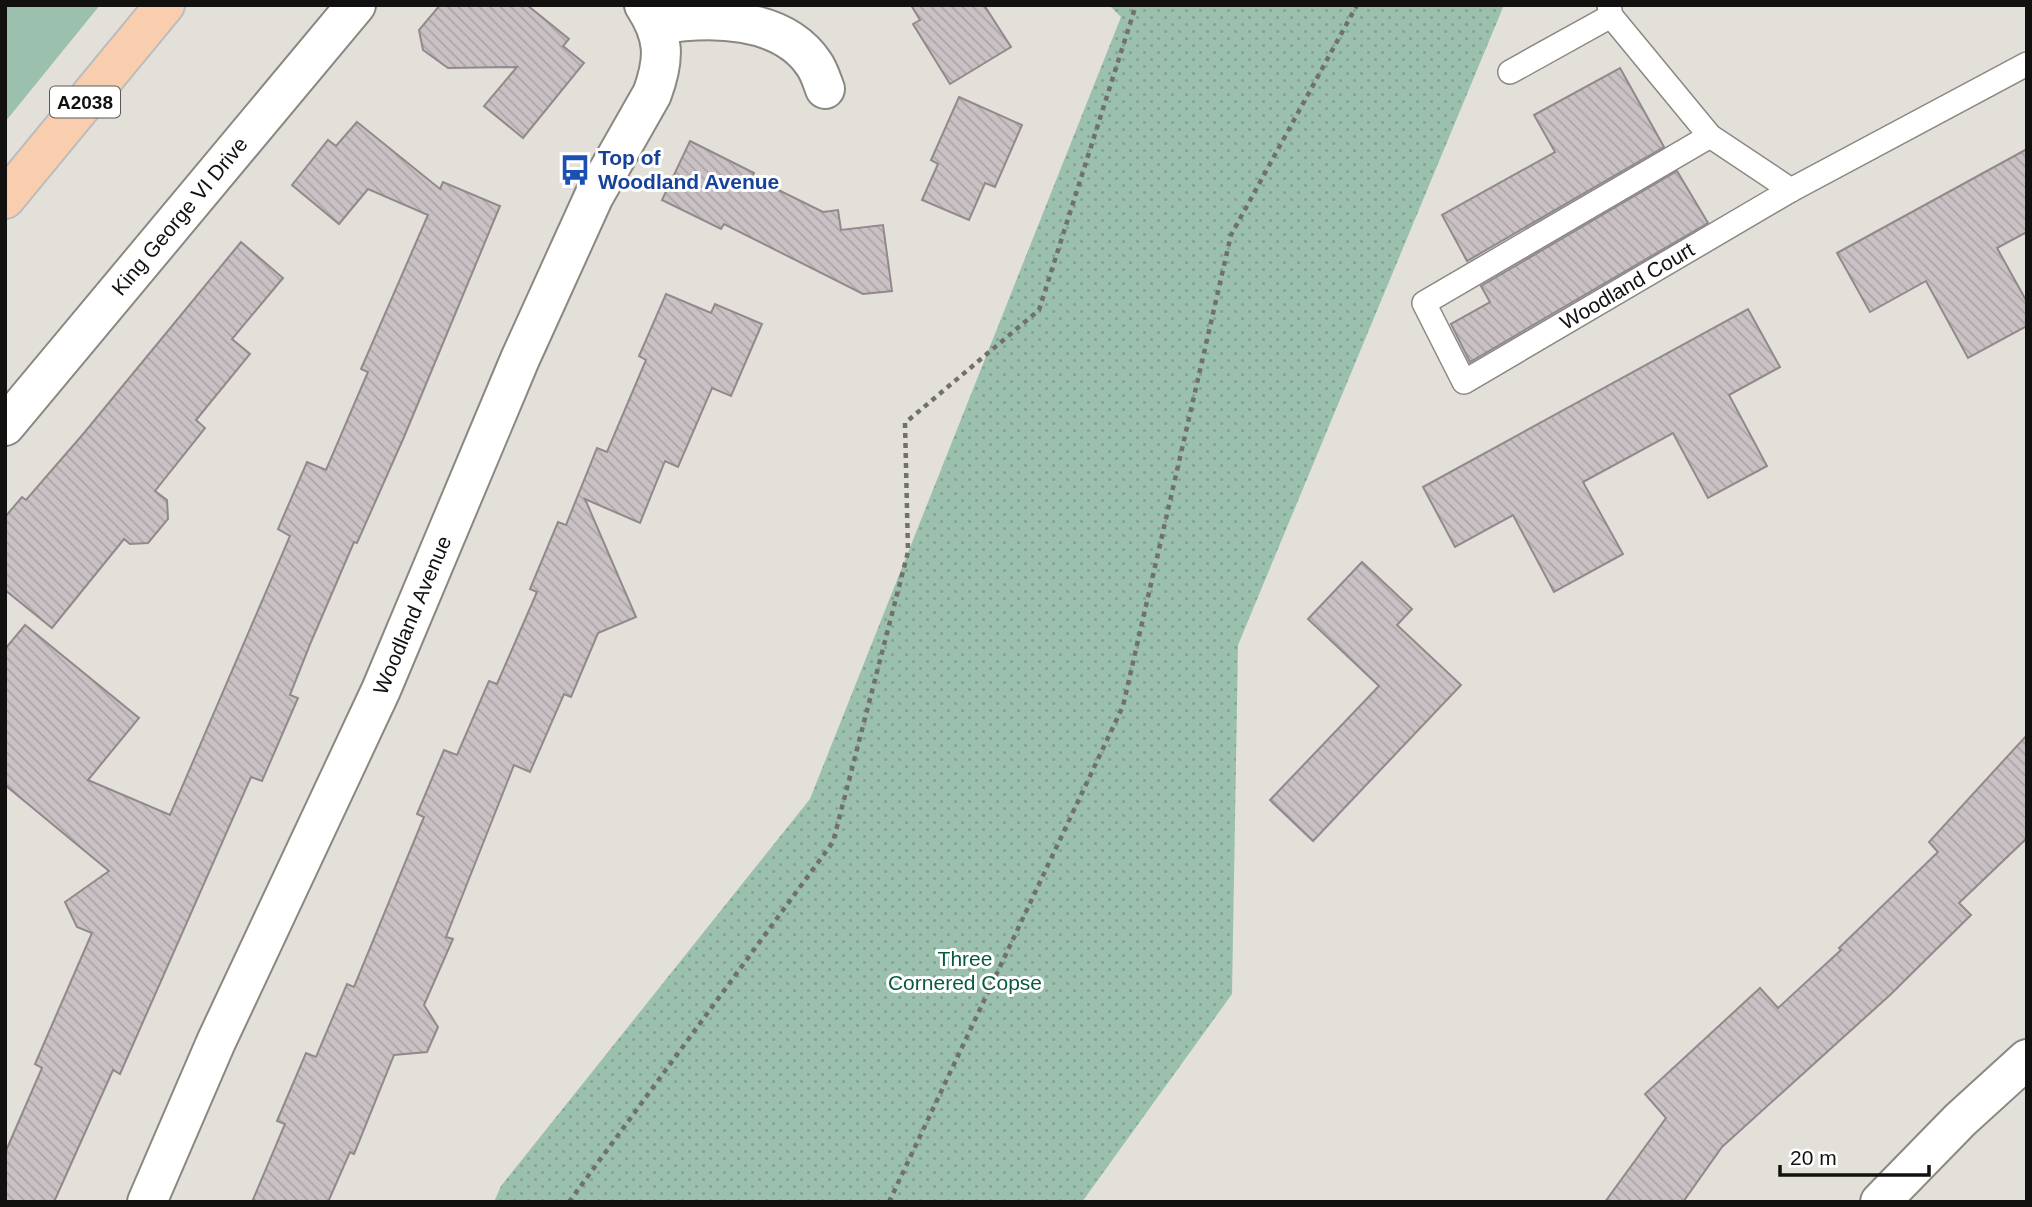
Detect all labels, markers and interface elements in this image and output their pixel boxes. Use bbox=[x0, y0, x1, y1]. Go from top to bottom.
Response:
road number: A2038 bbox=[50, 86, 120, 118]
street label: King George VI Drive bbox=[107, 132, 252, 300]
place label: Top of Woodland Avenue bbox=[598, 146, 779, 193]
bus stop icon: Top of Woodland Avenue bbox=[558, 153, 592, 187]
street label: Woodland Court bbox=[1556, 237, 1698, 334]
street label: Woodland Avenue bbox=[368, 532, 455, 698]
park label: Three Cornered Copse bbox=[888, 947, 1042, 994]
scale bar bbox=[1780, 1134, 1929, 1178]
text: 20 m bbox=[1790, 1146, 1837, 1169]

